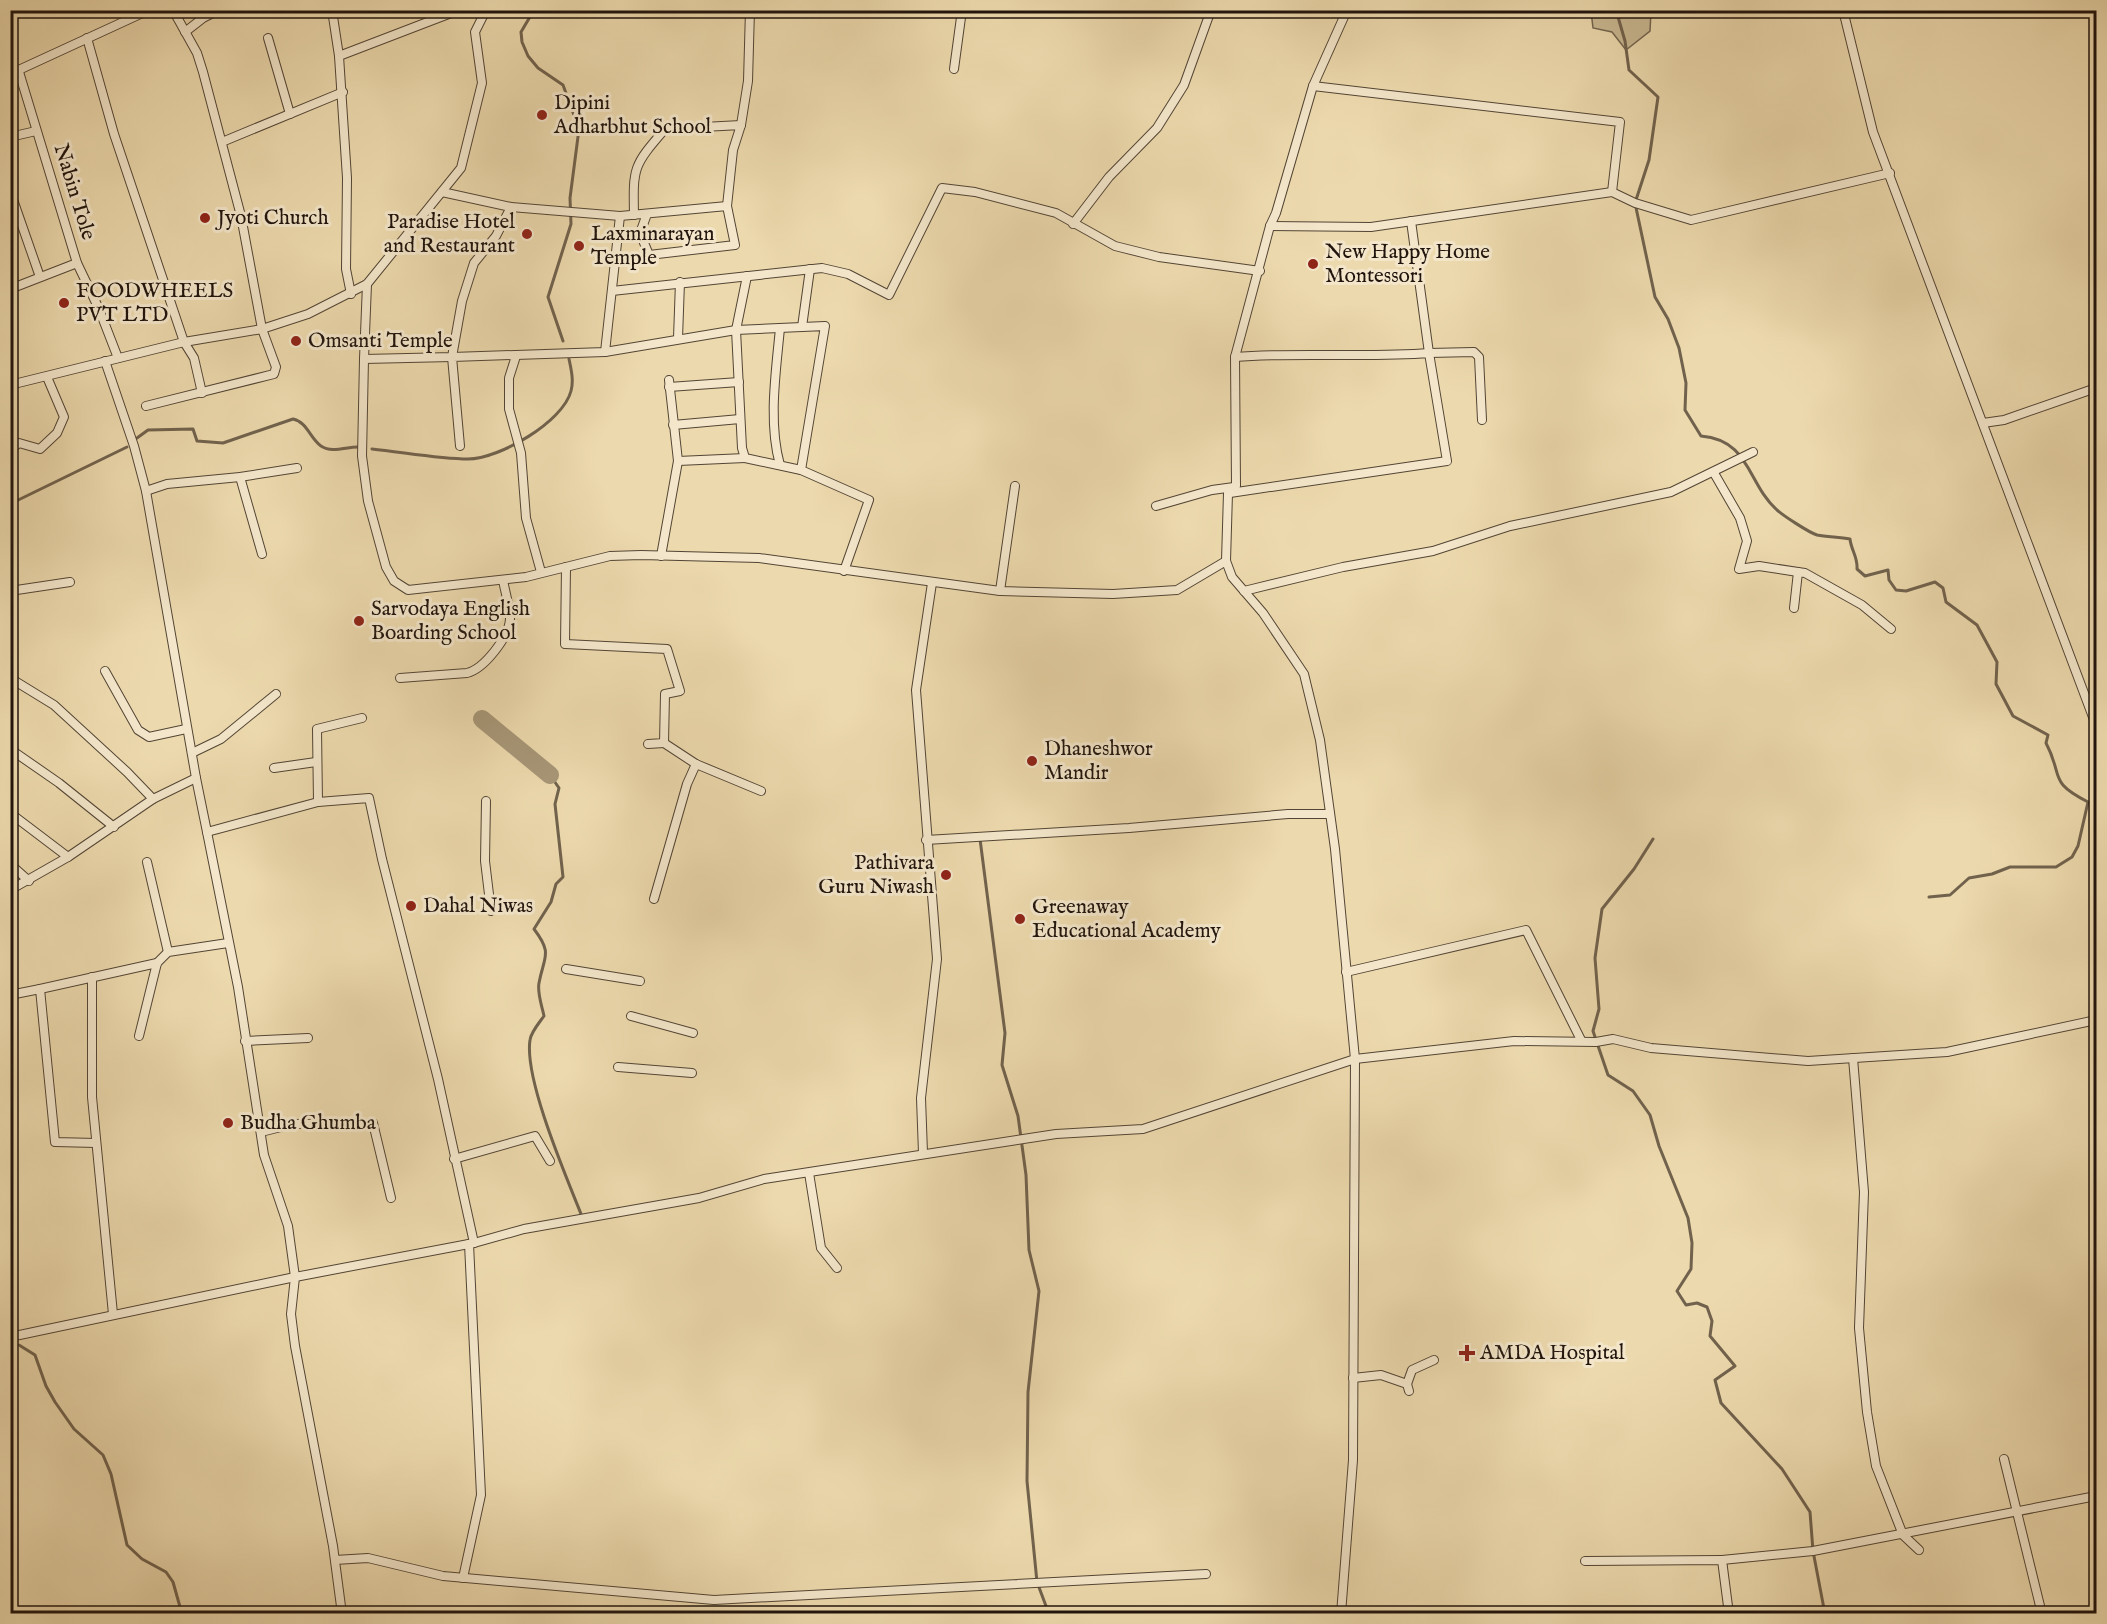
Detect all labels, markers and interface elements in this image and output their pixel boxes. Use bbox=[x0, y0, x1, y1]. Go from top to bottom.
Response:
place label: Dipini Adharbhut School bbox=[553, 90, 712, 141]
marker: Dipini Adharbhut School bbox=[535, 108, 549, 122]
street label: Nabin Tole bbox=[47, 141, 102, 244]
place label: Jyoti Church bbox=[215, 205, 329, 232]
place label: Paradise Hotel and Restaurant bbox=[384, 209, 515, 260]
marker: Jyoti Church bbox=[198, 211, 212, 225]
place label: Laxminarayan Temple bbox=[591, 221, 714, 272]
marker: Paradise Hotel and Restaurant bbox=[520, 227, 534, 241]
marker: Laxminarayan Temple bbox=[572, 239, 586, 253]
place label: New Happy Home Montessori bbox=[1325, 239, 1490, 290]
marker: New Happy Home Montessori bbox=[1306, 257, 1320, 271]
place label: FOODWHEELS PVT LTD bbox=[76, 278, 233, 329]
marker: FOODWHEELS PVT LTD bbox=[57, 296, 71, 310]
place label: Omsanti Temple bbox=[308, 328, 453, 355]
marker: Omsanti Temple bbox=[289, 334, 303, 348]
place label: Sarvodaya English Boarding School bbox=[371, 596, 530, 647]
marker: Sarvodaya English Boarding School bbox=[352, 614, 366, 628]
place label: Dhaneshwor Mandir bbox=[1044, 736, 1153, 787]
marker: Dhaneshwor Mandir bbox=[1025, 754, 1039, 768]
place label: Pathivara Guru Niwash bbox=[818, 850, 935, 901]
marker: Pathivara Guru Niwash bbox=[939, 868, 953, 882]
place label: Dahal Niwas bbox=[423, 893, 533, 920]
place label: Greenaway Educational Academy bbox=[1032, 894, 1221, 945]
marker: Dahal Niwas bbox=[404, 899, 418, 913]
marker: Greenaway Educational Academy bbox=[1013, 912, 1027, 926]
place label: Budha Ghumba bbox=[240, 1110, 377, 1137]
marker: Budha Ghumba bbox=[221, 1116, 235, 1130]
place label: AMDA Hospital bbox=[1479, 1340, 1625, 1367]
marker: AMDA Hospital bbox=[1458, 1344, 1476, 1362]

